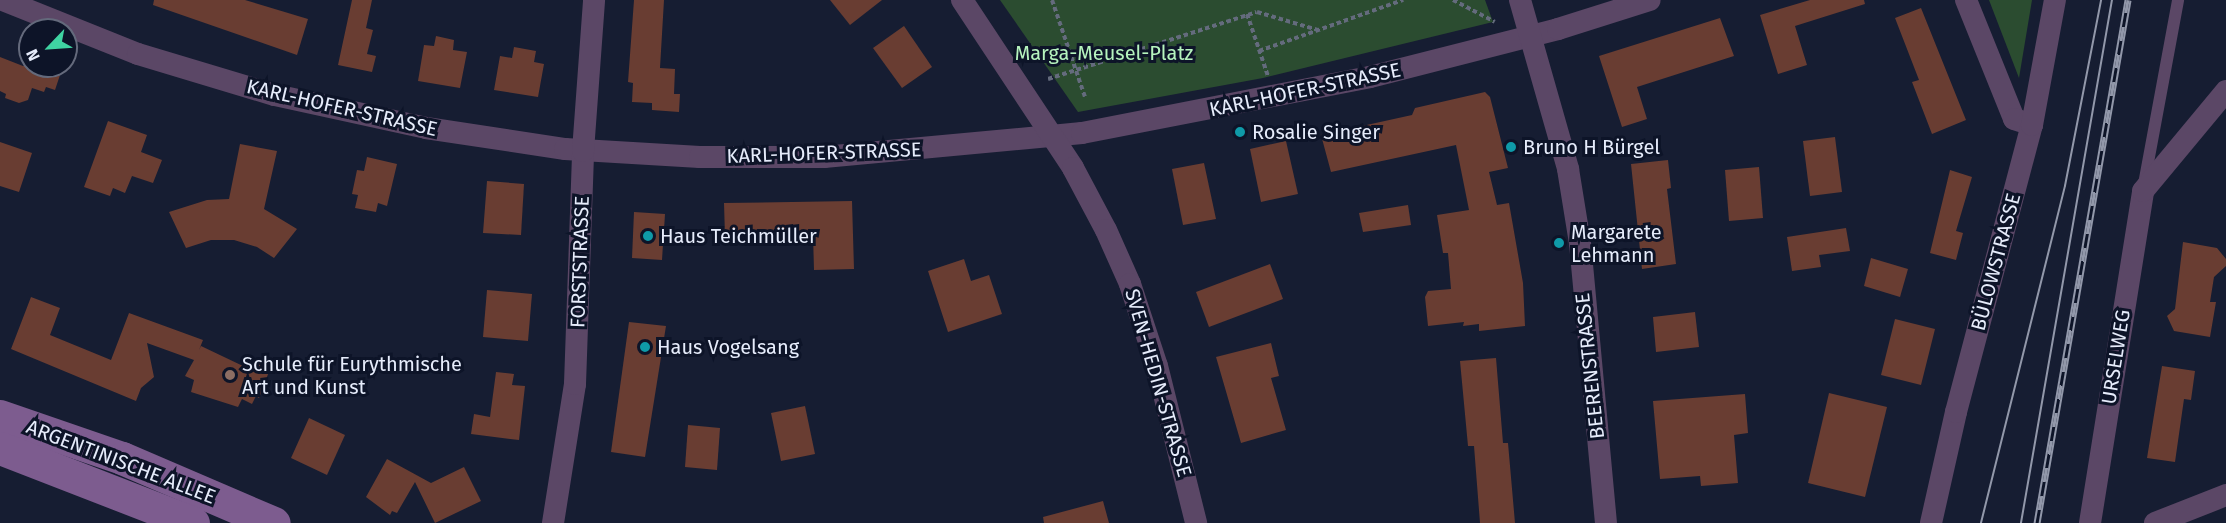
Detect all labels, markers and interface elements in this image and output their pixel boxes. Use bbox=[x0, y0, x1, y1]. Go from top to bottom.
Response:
north arrow bbox=[18, 18, 78, 78]
park label: Marga-Meusel-Platz bbox=[1015, 41, 1193, 65]
text: N bbox=[22, 46, 44, 64]
street label: KARL-HOFER-STRASSE bbox=[1207, 58, 1403, 122]
street label: KARL-HOFER-STRASSE bbox=[244, 74, 440, 142]
place label: Rosalie Singer bbox=[1252, 120, 1380, 144]
marker: Rosalie Singer bbox=[1233, 125, 1247, 139]
place label: Bruno H Bürgel bbox=[1523, 135, 1660, 159]
street label: KARL-HOFER-STRASSE bbox=[726, 138, 922, 168]
marker: Bruno H Bürgel bbox=[1504, 140, 1518, 154]
street label: BÜLOWSTRASSE bbox=[1966, 191, 2026, 333]
street label: FORSTSTRASSE bbox=[566, 195, 594, 329]
place label: Margarete Lehmann bbox=[1571, 220, 1662, 267]
place label: Haus Teichmüller bbox=[660, 224, 817, 248]
marker: Haus Teichmüller bbox=[641, 229, 655, 243]
marker: Margarete Lehmann bbox=[1552, 236, 1566, 250]
street label: SVEN-HEDIN-STRASSE bbox=[1120, 286, 1196, 480]
street label: BEERENSTRASSE bbox=[1570, 292, 1610, 440]
street label: URSELWEG bbox=[2097, 308, 2135, 406]
place label: Haus Vogelsang bbox=[657, 335, 799, 359]
marker: Haus Vogelsang bbox=[638, 340, 652, 354]
place label: Schule für Eurythmische Art und Kunst bbox=[242, 352, 462, 399]
marker: Schule für Eurythmische Art und Kunst bbox=[223, 368, 237, 382]
street label: ARGENTINISCHE ALLEE bbox=[23, 415, 219, 509]

